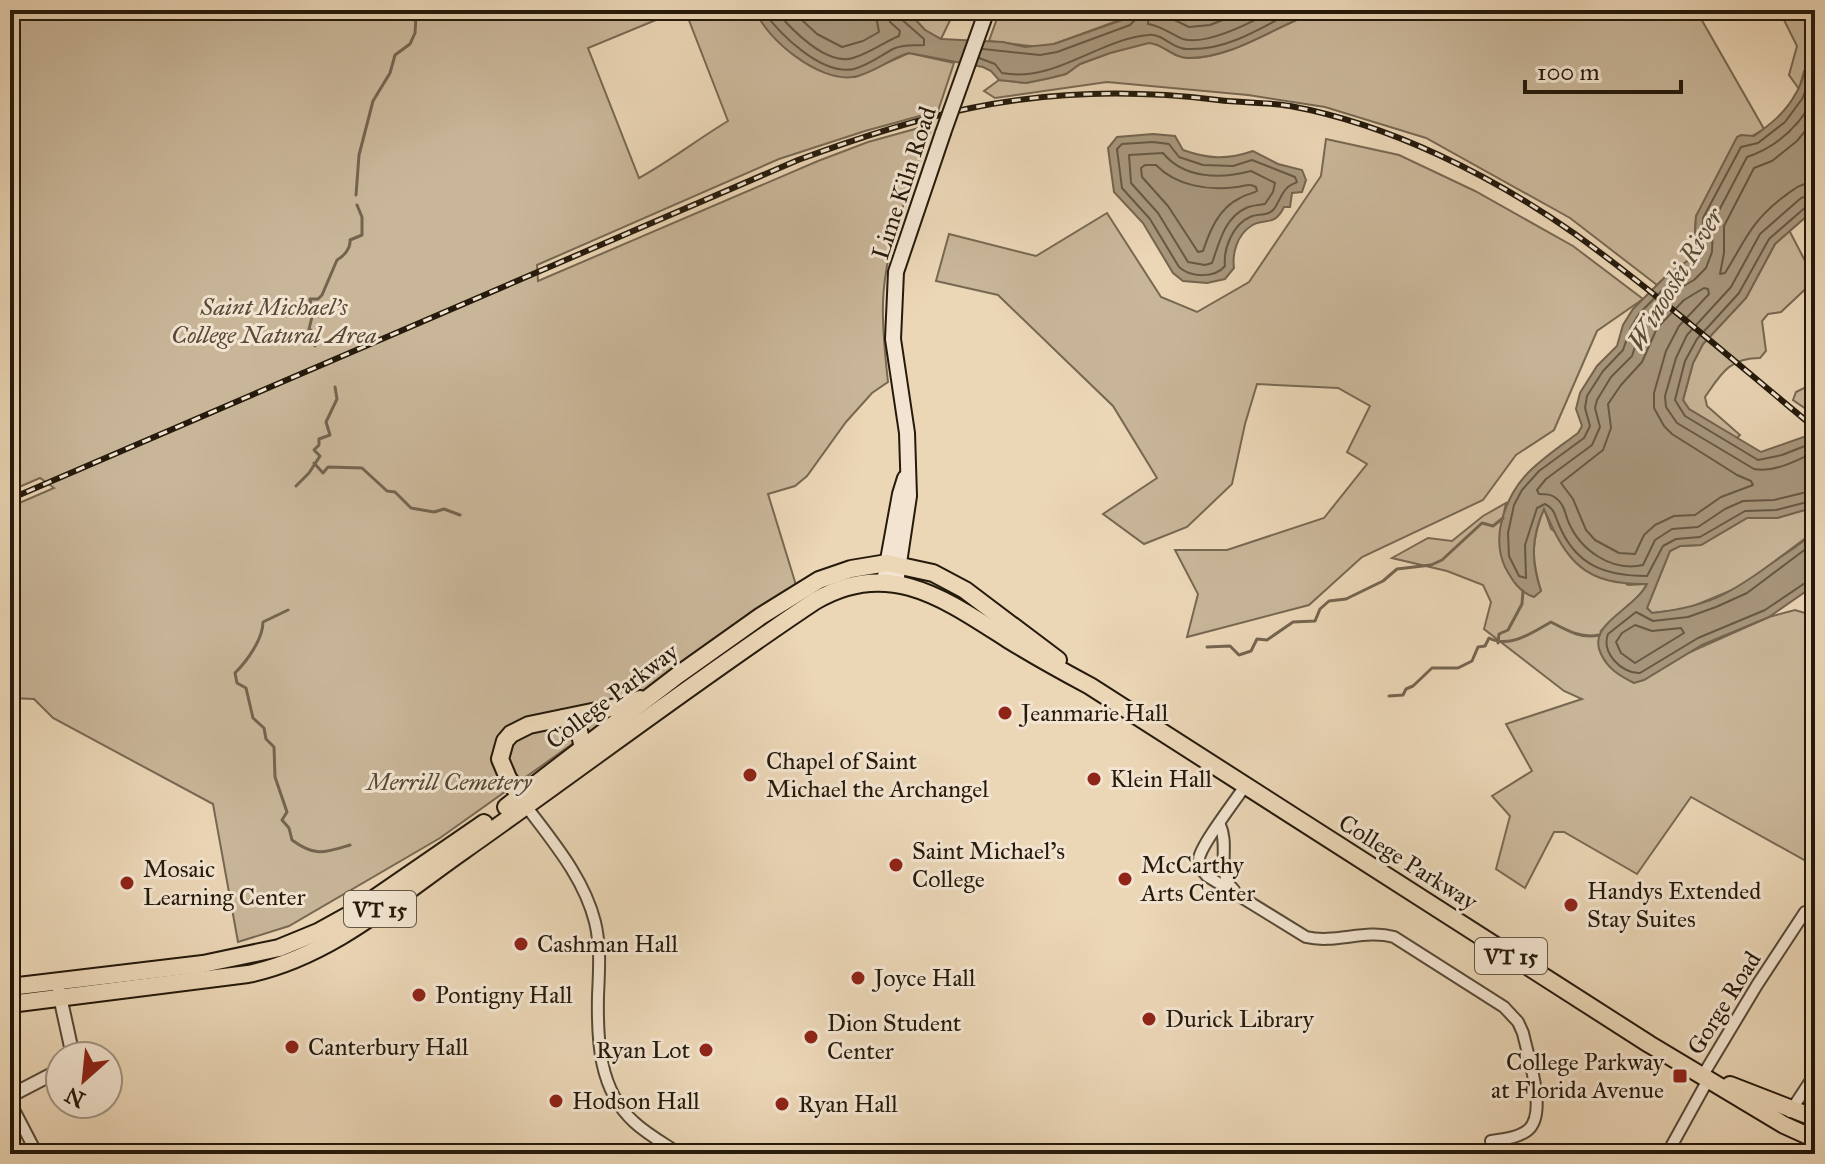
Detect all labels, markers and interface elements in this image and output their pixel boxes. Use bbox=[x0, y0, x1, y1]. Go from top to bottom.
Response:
scale bar bbox=[1525, 44, 1681, 94]
text: 100 m bbox=[1537, 57, 1600, 87]
street label: Lime Kiln Road bbox=[865, 103, 943, 263]
water label: Winooski River bbox=[1620, 201, 1731, 356]
park label: Saint Michael's College Natural Area bbox=[171, 292, 377, 350]
street label: College Parkway bbox=[540, 636, 685, 755]
place label: Jeanmarie Hall bbox=[1018, 698, 1169, 728]
marker: Jeanmarie Hall bbox=[996, 704, 1014, 722]
place label: Chapel of Saint Michael the Archangel bbox=[766, 746, 989, 804]
place label: Klein Hall bbox=[1110, 764, 1213, 794]
marker: Chapel of Saint Michael the Archangel bbox=[741, 766, 759, 784]
park label: Merrill Cemetery bbox=[364, 767, 533, 797]
marker: Klein Hall bbox=[1085, 770, 1103, 788]
street label: College Parkway bbox=[1333, 807, 1484, 917]
place label: Saint Michael's College bbox=[912, 836, 1065, 894]
place label: McCarthy Arts Center bbox=[1140, 850, 1255, 908]
place label: Mosaic Learning Center bbox=[143, 854, 306, 912]
marker: Saint Michael's College bbox=[887, 856, 905, 874]
marker: McCarthy Arts Center bbox=[1116, 870, 1134, 888]
marker: Mosaic Learning Center bbox=[118, 874, 136, 892]
place label: Handys Extended Stay Suites bbox=[1587, 876, 1761, 934]
road number: VT 15 bbox=[344, 891, 416, 927]
marker: Handys Extended Stay Suites bbox=[1562, 896, 1580, 914]
place label: Cashman Hall bbox=[537, 929, 678, 959]
marker: Cashman Hall bbox=[512, 935, 530, 953]
road number: VT 15 bbox=[1475, 938, 1547, 974]
street label: Gorge Road bbox=[1680, 946, 1768, 1060]
place label: Joyce Hall bbox=[871, 963, 976, 993]
marker: Joyce Hall bbox=[849, 969, 867, 987]
place label: Pontigny Hall bbox=[435, 980, 573, 1010]
marker: Pontigny Hall bbox=[410, 986, 428, 1004]
place label: Durick Library bbox=[1165, 1004, 1315, 1034]
place label: Dion Student Center bbox=[827, 1008, 962, 1066]
marker: Durick Library bbox=[1140, 1010, 1158, 1028]
marker: Dion Student Center bbox=[802, 1028, 820, 1046]
place label: Canterbury Hall bbox=[308, 1032, 469, 1062]
place label: Ryan Lot bbox=[596, 1035, 691, 1065]
marker: Canterbury Hall bbox=[283, 1038, 301, 1056]
north arrow bbox=[44, 1040, 124, 1120]
marker: Ryan Lot bbox=[697, 1041, 715, 1059]
place label: College Parkway at Florida Avenue bbox=[1491, 1047, 1665, 1105]
marker: College Parkway at Florida Avenue bbox=[1671, 1067, 1689, 1085]
text: N bbox=[60, 1081, 90, 1114]
place label: Hodson Hall bbox=[572, 1086, 700, 1116]
place label: Ryan Hall bbox=[798, 1089, 898, 1119]
marker: Hodson Hall bbox=[547, 1092, 565, 1110]
marker: Ryan Hall bbox=[773, 1095, 791, 1113]

